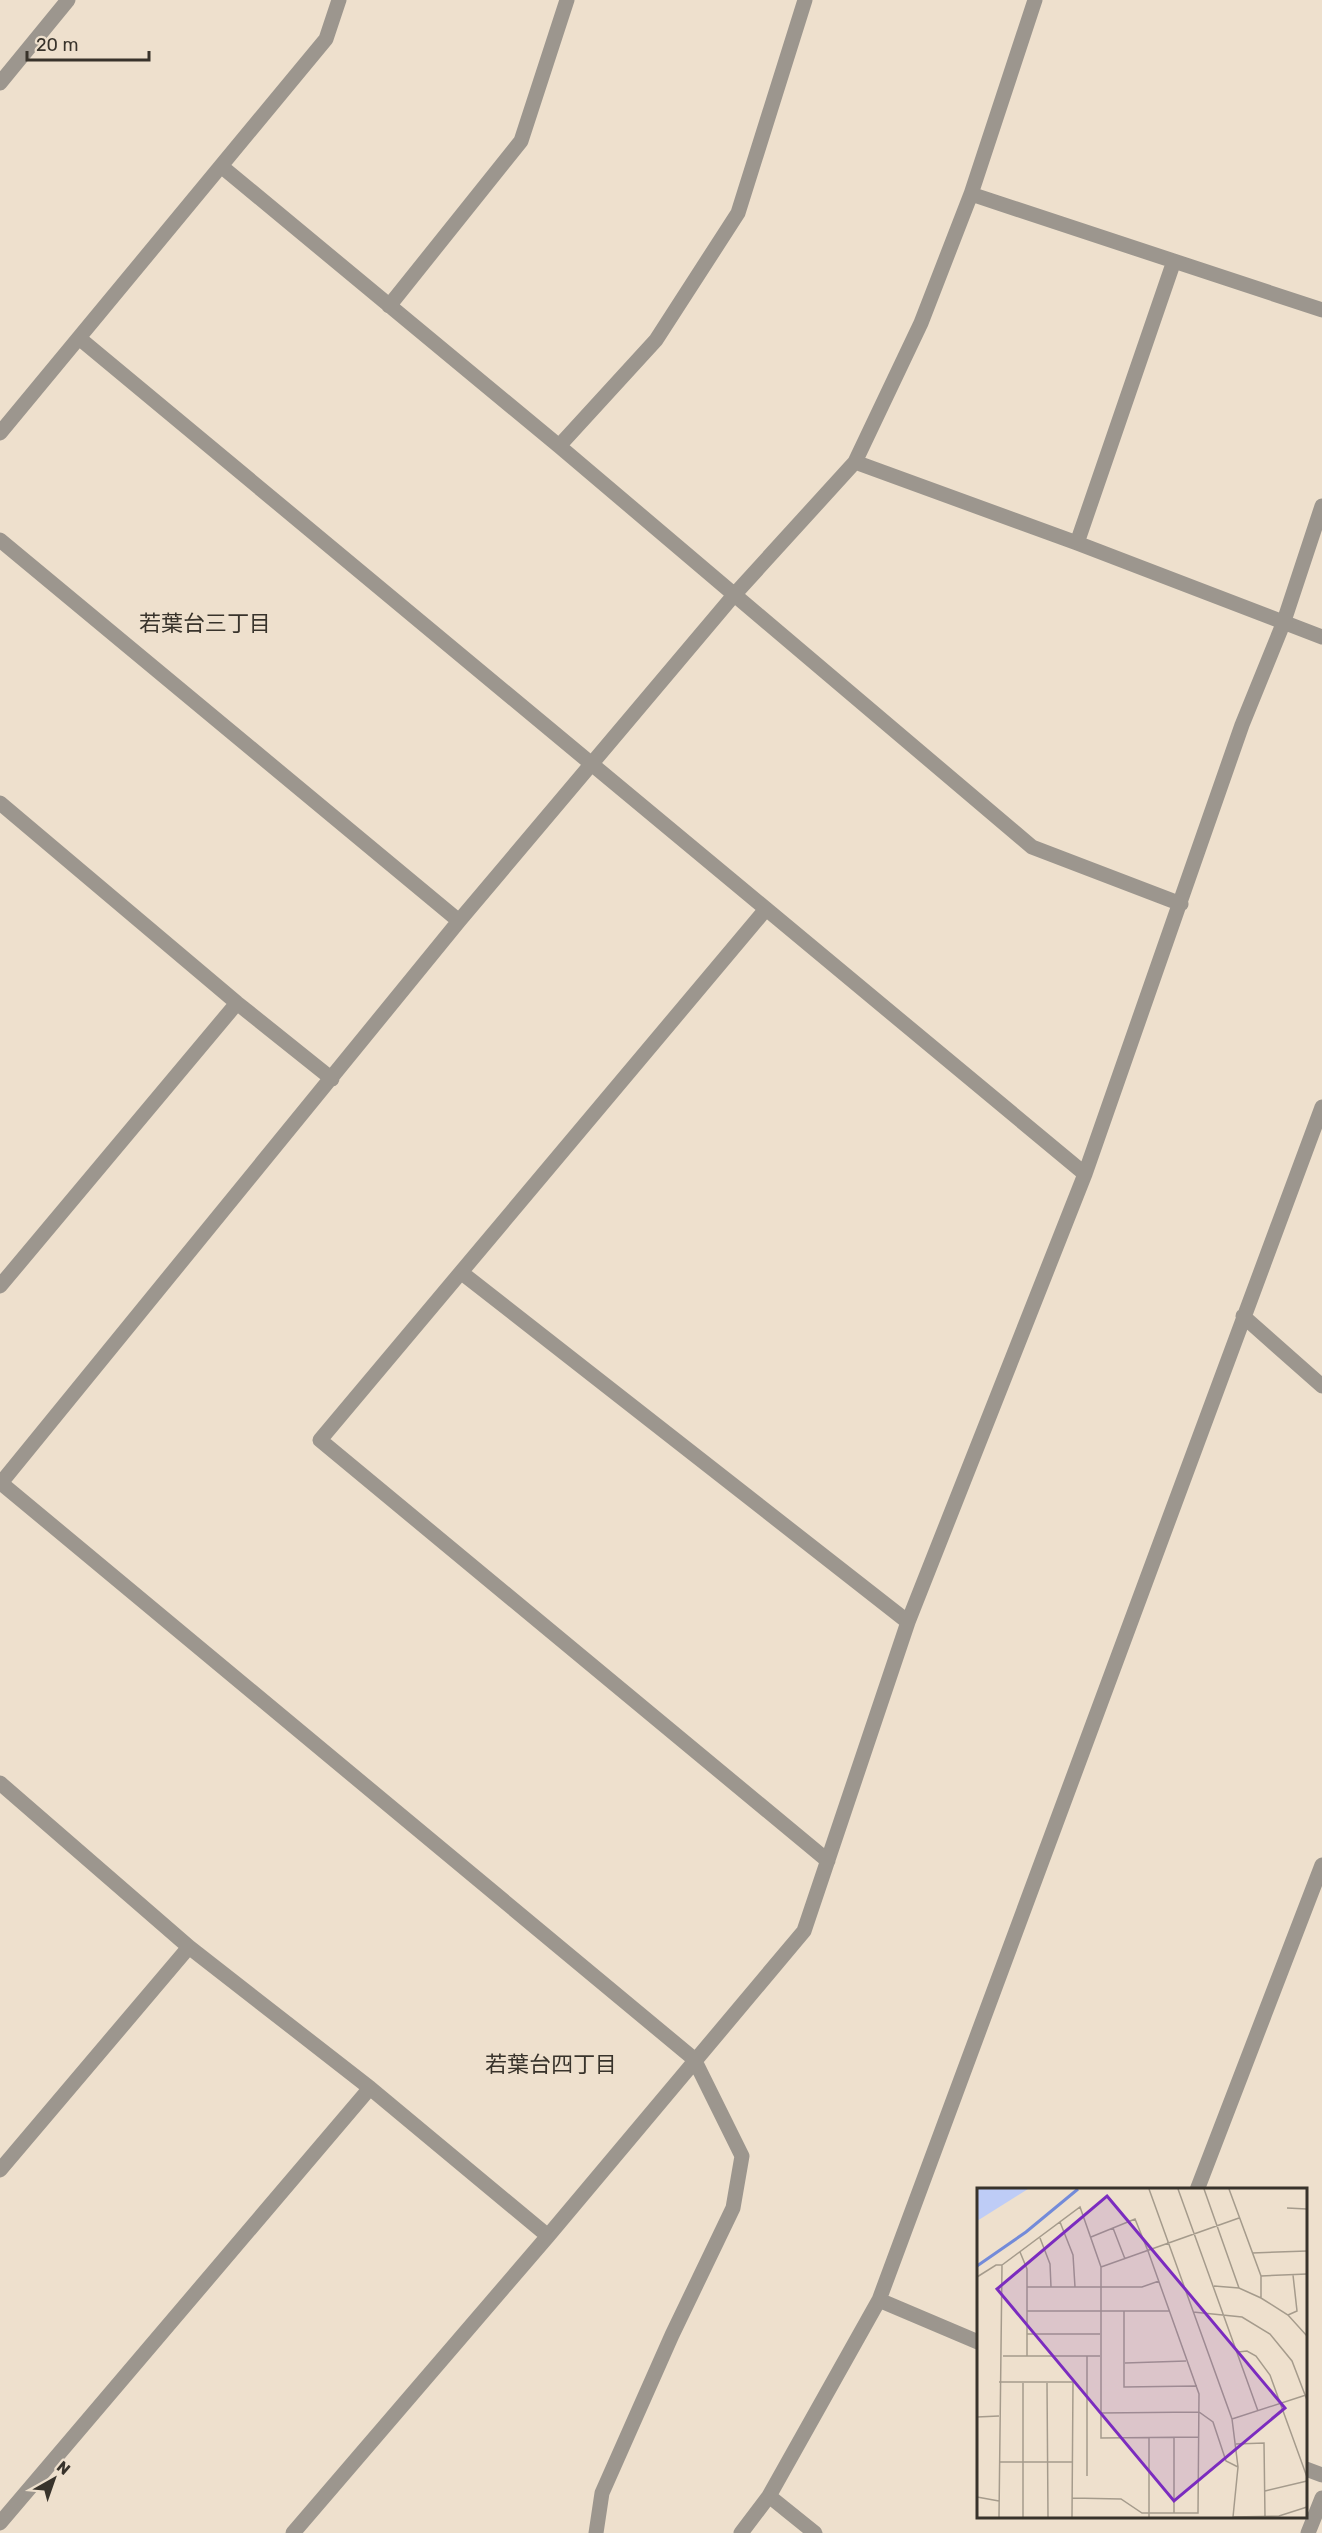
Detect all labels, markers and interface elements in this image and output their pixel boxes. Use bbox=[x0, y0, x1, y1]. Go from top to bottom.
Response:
scale bar bbox=[27, 24, 148, 62]
text: 20 m bbox=[36, 34, 78, 56]
district label: 若葉台三丁目 bbox=[139, 610, 271, 637]
district label: 若葉台四丁目 bbox=[485, 2051, 617, 2078]
inset map bbox=[977, 2188, 1307, 2518]
north arrow bbox=[24, 2449, 84, 2509]
text: N bbox=[53, 2457, 74, 2479]

